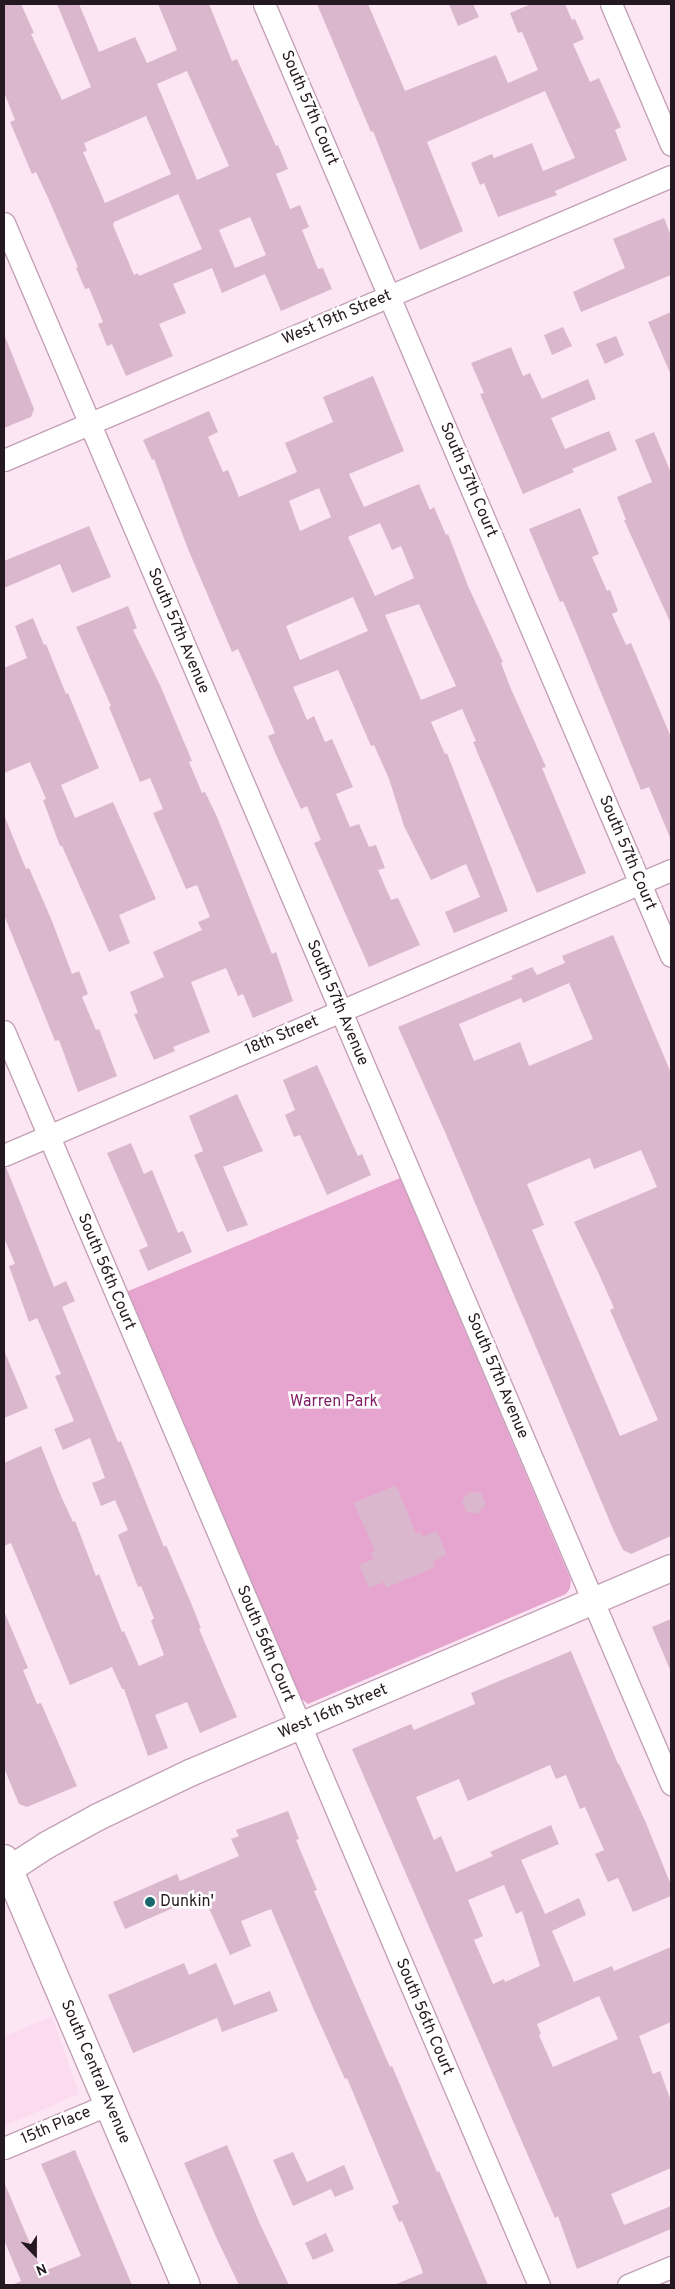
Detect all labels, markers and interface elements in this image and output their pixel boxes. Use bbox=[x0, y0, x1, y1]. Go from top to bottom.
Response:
street label: South 57th Court bbox=[276, 48, 342, 168]
street label: West 19th Street bbox=[279, 286, 395, 350]
street label: South 57th Court bbox=[435, 420, 501, 540]
street label: South 57th Avenue bbox=[143, 565, 213, 697]
street label: South 57th Court bbox=[594, 793, 660, 913]
street label: South 57th Avenue bbox=[302, 937, 372, 1069]
street label: 18th Street bbox=[242, 1012, 322, 1060]
street label: South 56th Court bbox=[73, 1211, 139, 1333]
street label: South 57th Avenue bbox=[462, 1310, 532, 1442]
park label: Warren Park bbox=[290, 1392, 378, 1412]
street label: South 56th Court bbox=[232, 1583, 298, 1705]
street label: West 16th Street bbox=[275, 1680, 391, 1744]
place label: Dunkin' bbox=[160, 1892, 214, 1912]
marker: Dunkin' bbox=[144, 1896, 156, 1908]
street label: South 56th Court bbox=[391, 1956, 457, 2078]
street label: South Central Avenue bbox=[56, 1997, 134, 2147]
street label: 15th Place bbox=[18, 2103, 94, 2149]
north arrow bbox=[10, 2229, 60, 2279]
text: N bbox=[33, 2259, 49, 2278]

